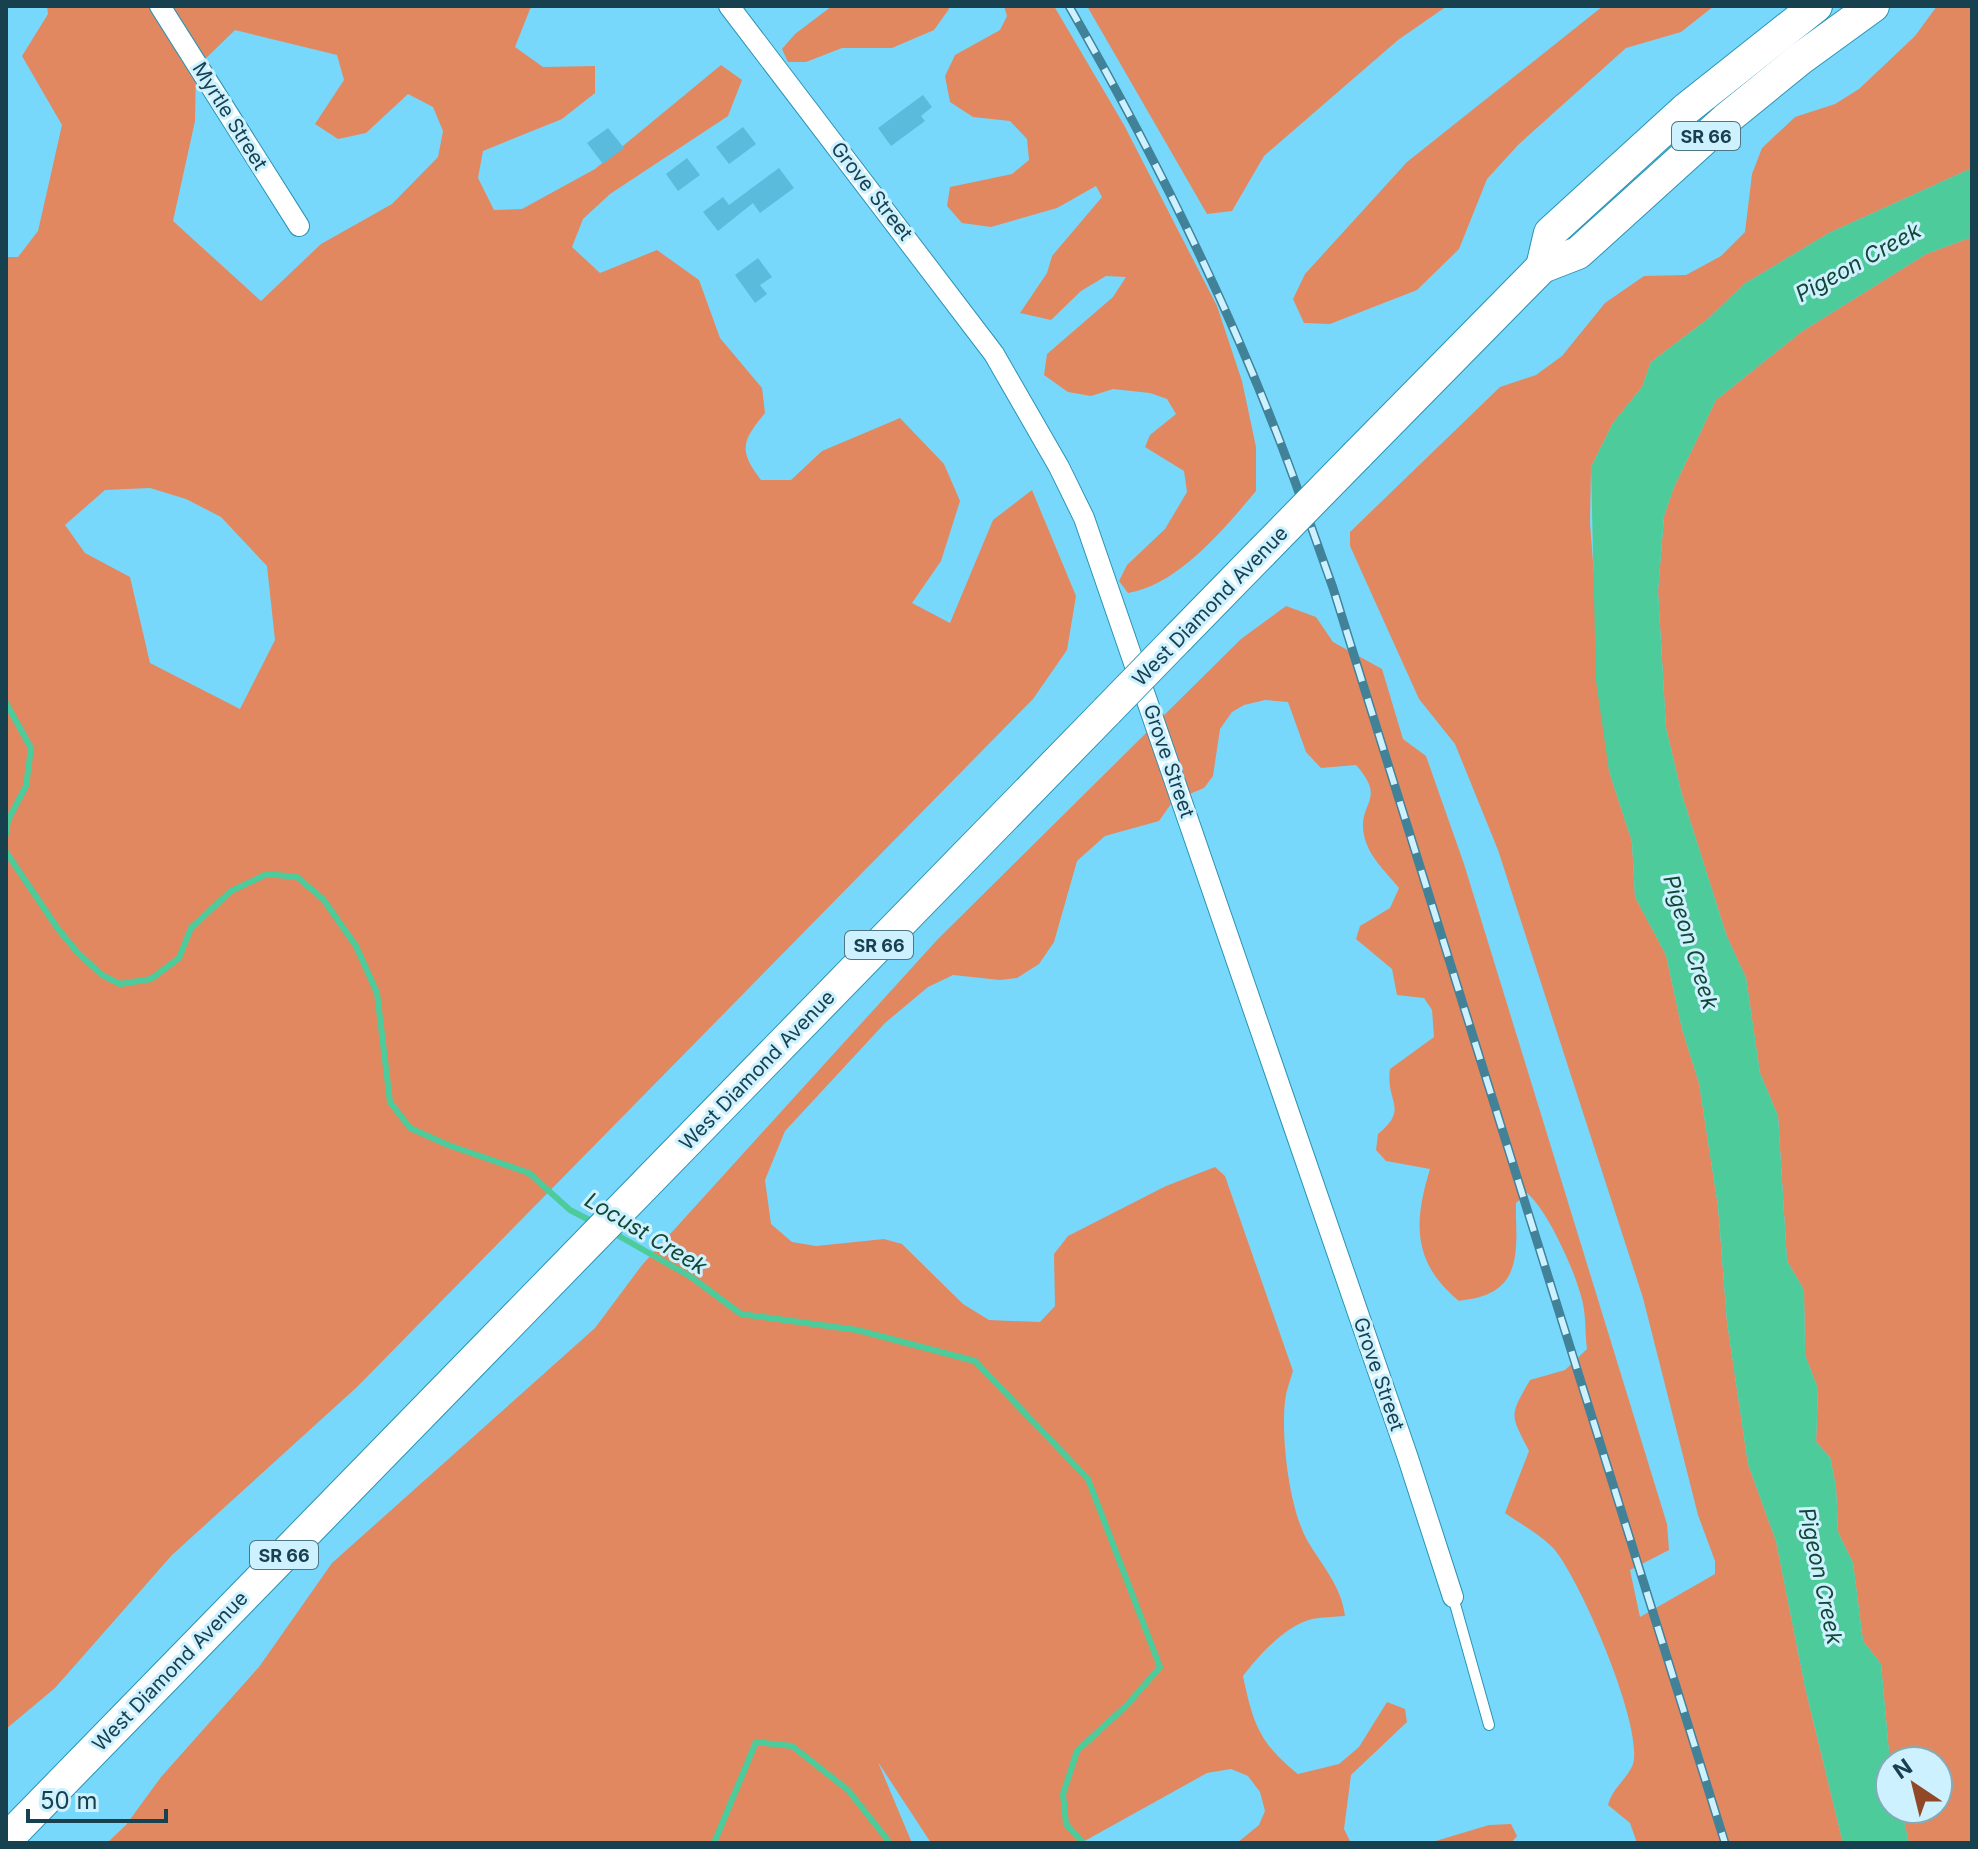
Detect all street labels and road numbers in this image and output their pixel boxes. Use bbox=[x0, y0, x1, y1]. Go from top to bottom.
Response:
street label: Myrtle Street bbox=[187, 58, 273, 175]
road number: SR 66 bbox=[1672, 122, 1740, 150]
street label: Grove Street bbox=[826, 137, 918, 245]
street label: West Diamond Avenue bbox=[1127, 521, 1293, 691]
street label: Grove Street bbox=[1138, 701, 1200, 821]
road number: SR 66 bbox=[845, 931, 913, 959]
street label: West Diamond Avenue bbox=[674, 985, 840, 1155]
street label: Grove Street bbox=[1348, 1314, 1410, 1434]
road number: SR 66 bbox=[250, 1541, 318, 1569]
street label: West Diamond Avenue bbox=[87, 1586, 253, 1756]

